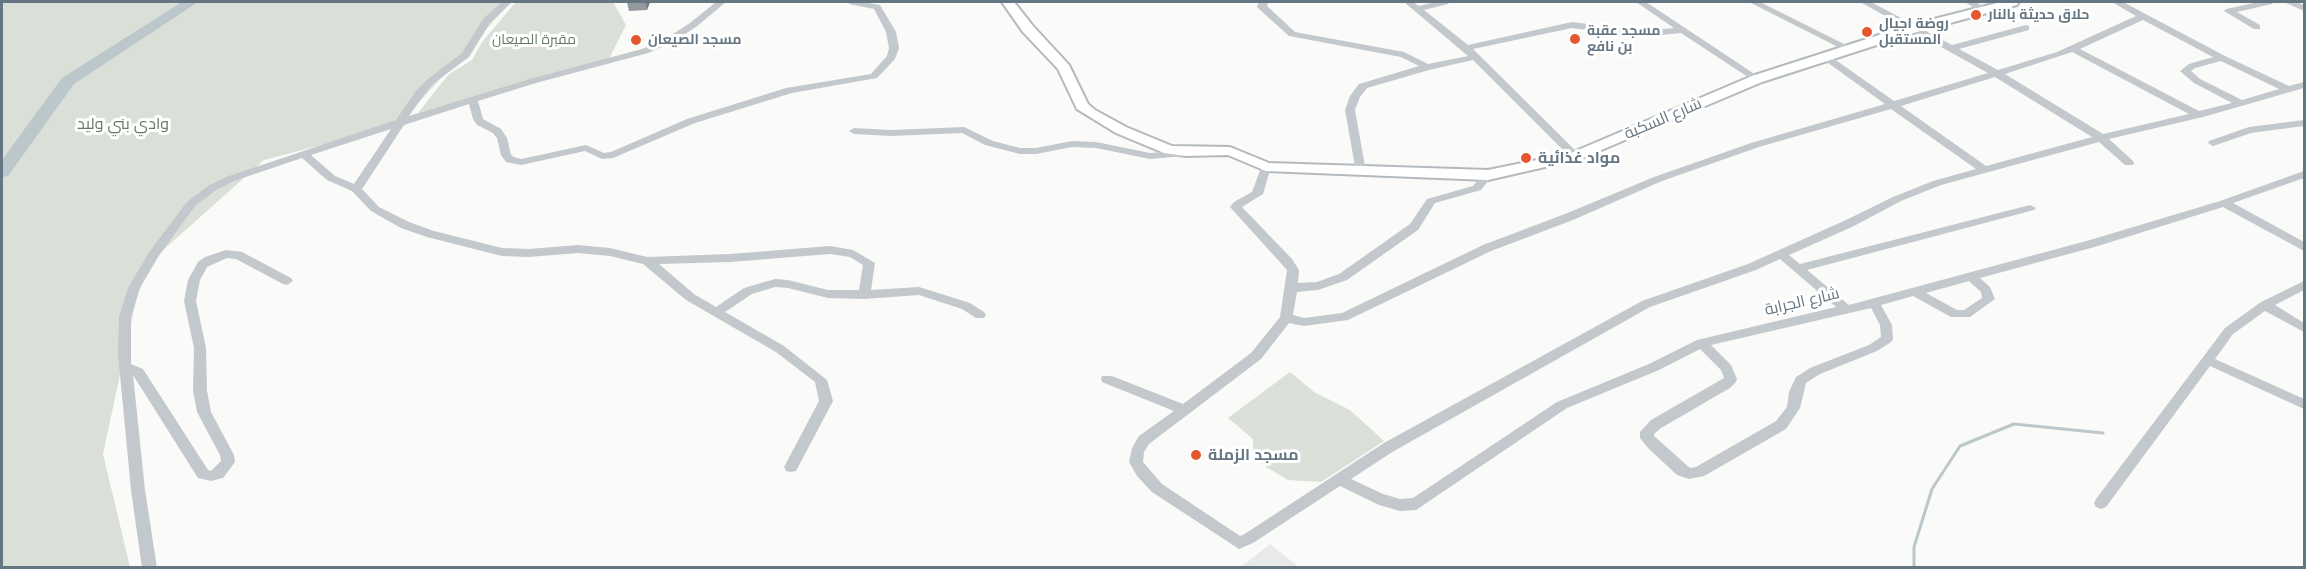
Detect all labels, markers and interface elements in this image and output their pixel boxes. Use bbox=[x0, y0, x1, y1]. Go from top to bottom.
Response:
place label: حلاق حديثة بالنار bbox=[1988, 7, 2089, 23]
marker: حلاق حديثة بالنار bbox=[1969, 8, 1983, 22]
place label: روضة اجيال المستقبل bbox=[1879, 16, 1949, 48]
place label: مسجد عقبة بن نافع bbox=[1587, 23, 1660, 56]
marker: روضة اجيال المستقبل bbox=[1860, 25, 1874, 39]
park label: مقبرة الصيعان bbox=[492, 32, 576, 48]
place label: مسجد الصيعان bbox=[648, 32, 741, 48]
marker: مسجد عقبة بن نافع bbox=[1568, 32, 1582, 46]
marker: مسجد الصيعان bbox=[629, 33, 643, 47]
street label: شارع السكبة bbox=[1621, 94, 1705, 144]
park label: وادي بني وليد bbox=[77, 114, 169, 134]
place label: مواد غذائية bbox=[1538, 148, 1620, 168]
marker: مواد غذائية bbox=[1519, 151, 1533, 165]
street label: شارع الجرابة bbox=[1763, 284, 1841, 320]
place label: مسجد الزملة bbox=[1208, 445, 1299, 465]
marker: مسجد الزملة bbox=[1189, 448, 1203, 462]

